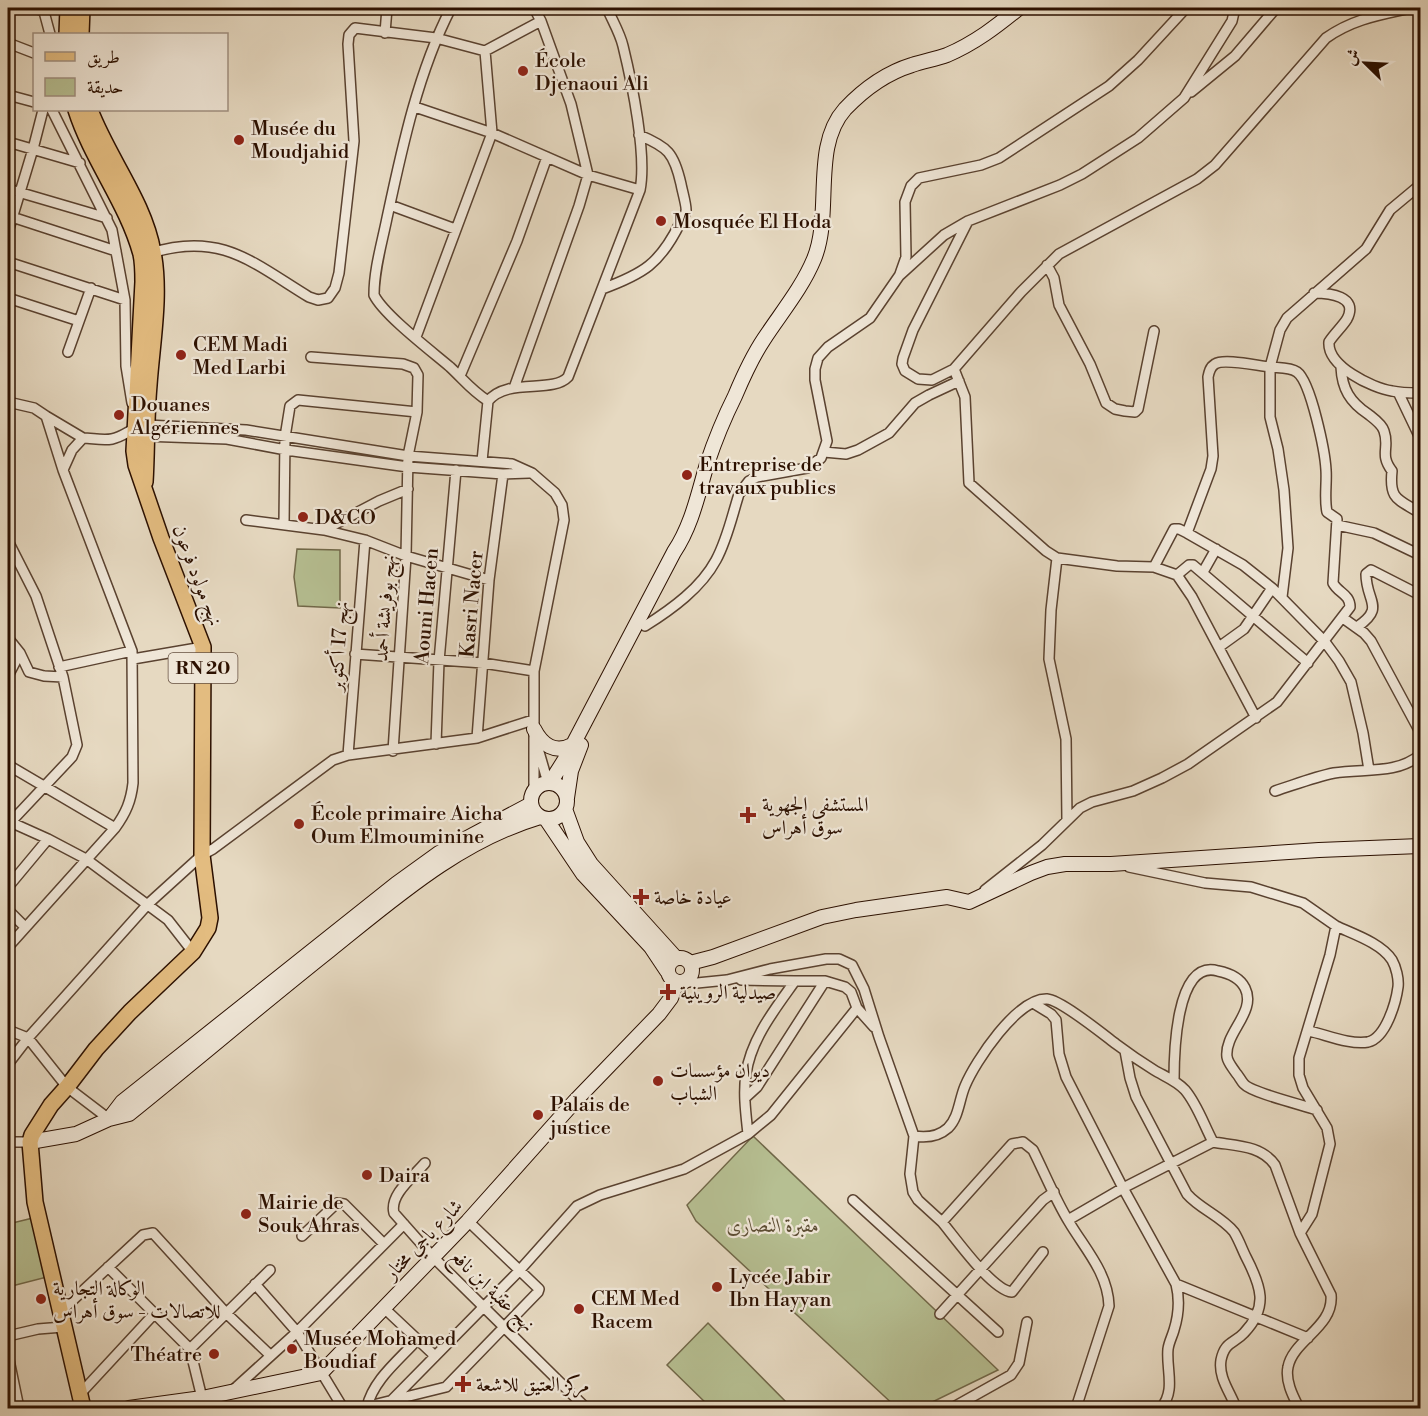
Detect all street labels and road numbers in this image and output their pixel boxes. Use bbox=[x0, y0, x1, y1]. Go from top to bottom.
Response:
street label: نهج مولود فرعون bbox=[162, 521, 227, 631]
street label: Aouni Hacen bbox=[410, 547, 445, 666]
street label: Kasri Nacer bbox=[455, 549, 490, 659]
street label: نهج بوفريشة أحمد bbox=[366, 554, 406, 663]
street label: نهج 17 أكتوبر bbox=[321, 600, 359, 694]
road number: RN 20 bbox=[168, 653, 238, 683]
street label: شارع باجي مختار bbox=[378, 1194, 472, 1290]
street label: نهج عقبة ابن نافع bbox=[441, 1244, 540, 1341]

